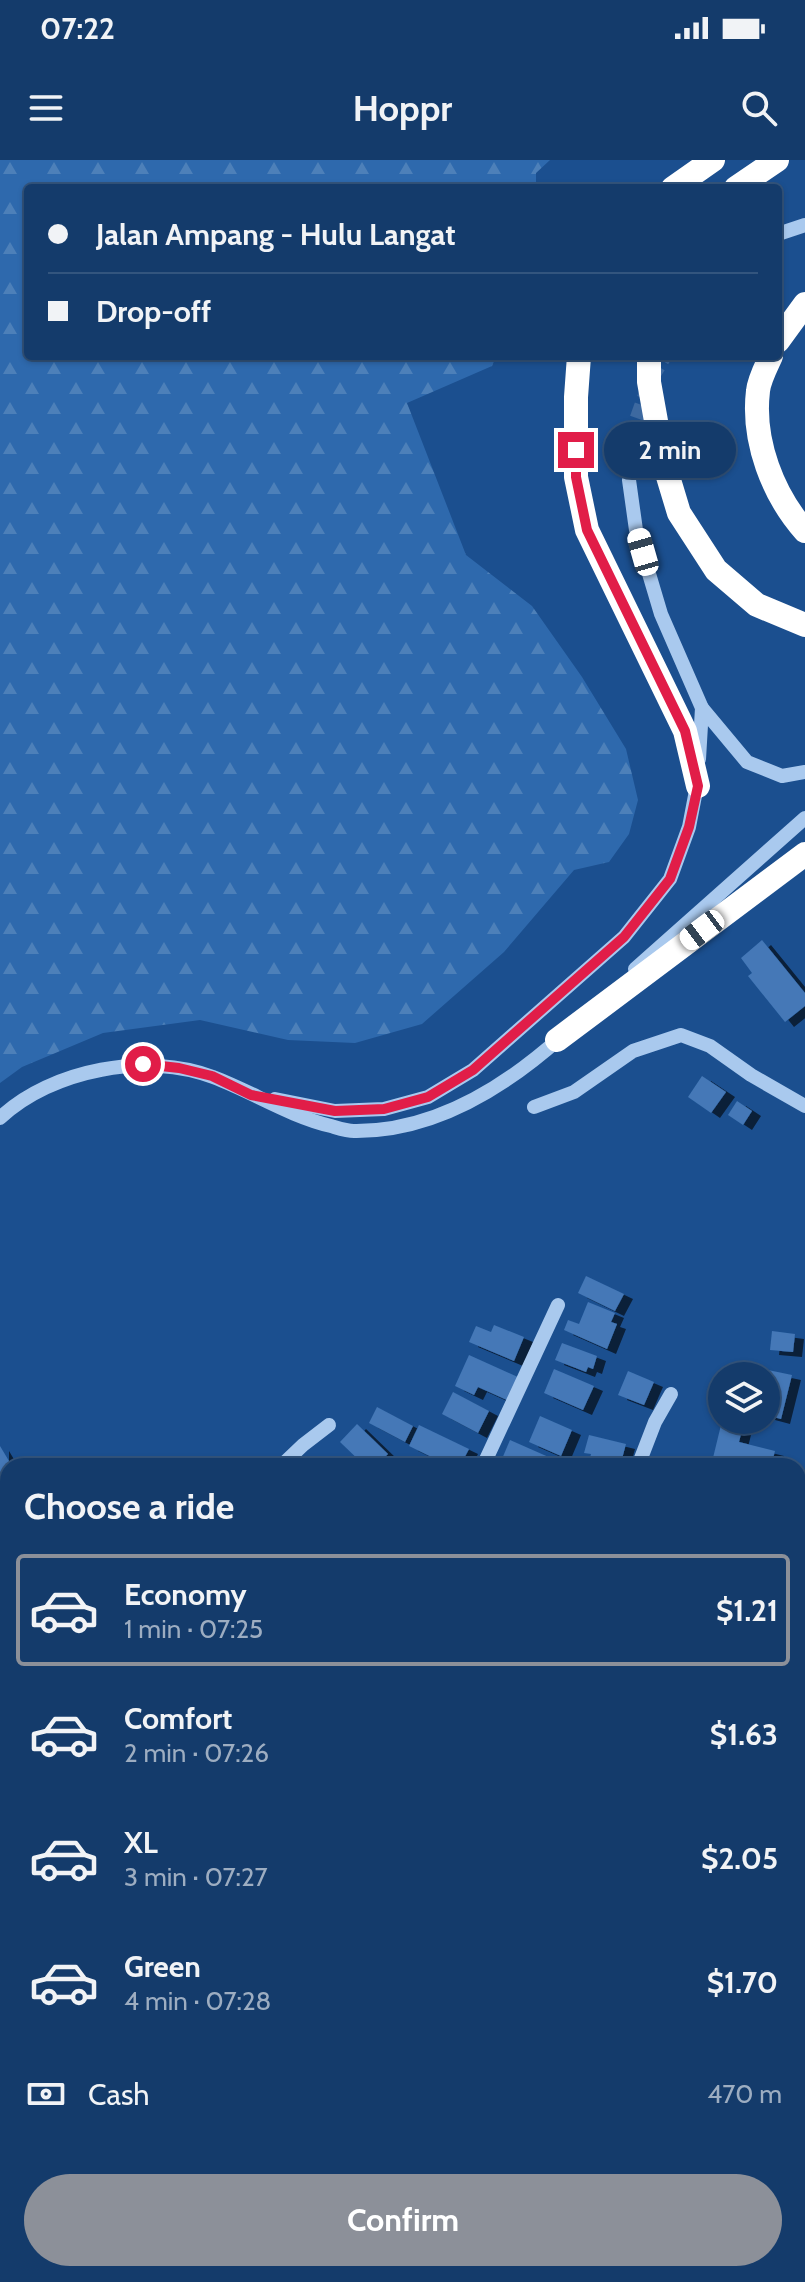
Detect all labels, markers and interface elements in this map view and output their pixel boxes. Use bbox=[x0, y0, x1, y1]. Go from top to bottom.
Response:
text: 07:22 bbox=[40, 10, 115, 47]
icon: menu bbox=[24, 86, 68, 130]
text: Hoppr bbox=[353, 86, 452, 130]
icon: search bbox=[737, 86, 781, 130]
text: Jalan Ampang - Hulu Langat bbox=[96, 216, 456, 253]
text: Drop-off bbox=[96, 293, 211, 330]
callout: 2 min bbox=[604, 422, 736, 478]
route end bbox=[558, 432, 594, 468]
text: 2 min bbox=[639, 434, 701, 466]
car bbox=[625, 526, 661, 578]
car bbox=[676, 906, 728, 954]
route start bbox=[125, 1046, 161, 1082]
map controls bbox=[708, 1362, 780, 1434]
button: layers bbox=[708, 1362, 780, 1434]
text: Choose a ride bbox=[24, 1484, 234, 1528]
icon: car bbox=[28, 1574, 100, 1646]
text: Economy bbox=[124, 1576, 247, 1613]
text: $1.21 bbox=[716, 1592, 778, 1629]
text: 1 min · 07:25 bbox=[124, 1613, 263, 1645]
icon: car bbox=[28, 1698, 100, 1770]
text: Comfort bbox=[124, 1700, 232, 1737]
text: $1.63 bbox=[710, 1716, 778, 1753]
text: 2 min · 07:26 bbox=[124, 1737, 269, 1769]
icon: car bbox=[28, 1822, 100, 1894]
text: XL bbox=[124, 1824, 158, 1861]
text: $2.05 bbox=[701, 1840, 778, 1877]
text: 3 min · 07:27 bbox=[124, 1861, 268, 1893]
icon: car bbox=[28, 1946, 100, 2018]
text: Green bbox=[124, 1948, 201, 1985]
text: $1.70 bbox=[707, 1964, 778, 2001]
text: 4 min · 07:28 bbox=[124, 1985, 271, 2017]
icon: cash bbox=[24, 2072, 68, 2116]
text: Cash bbox=[88, 2076, 150, 2113]
text: 470 m bbox=[707, 2078, 782, 2110]
button: Confirm bbox=[24, 2174, 782, 2266]

